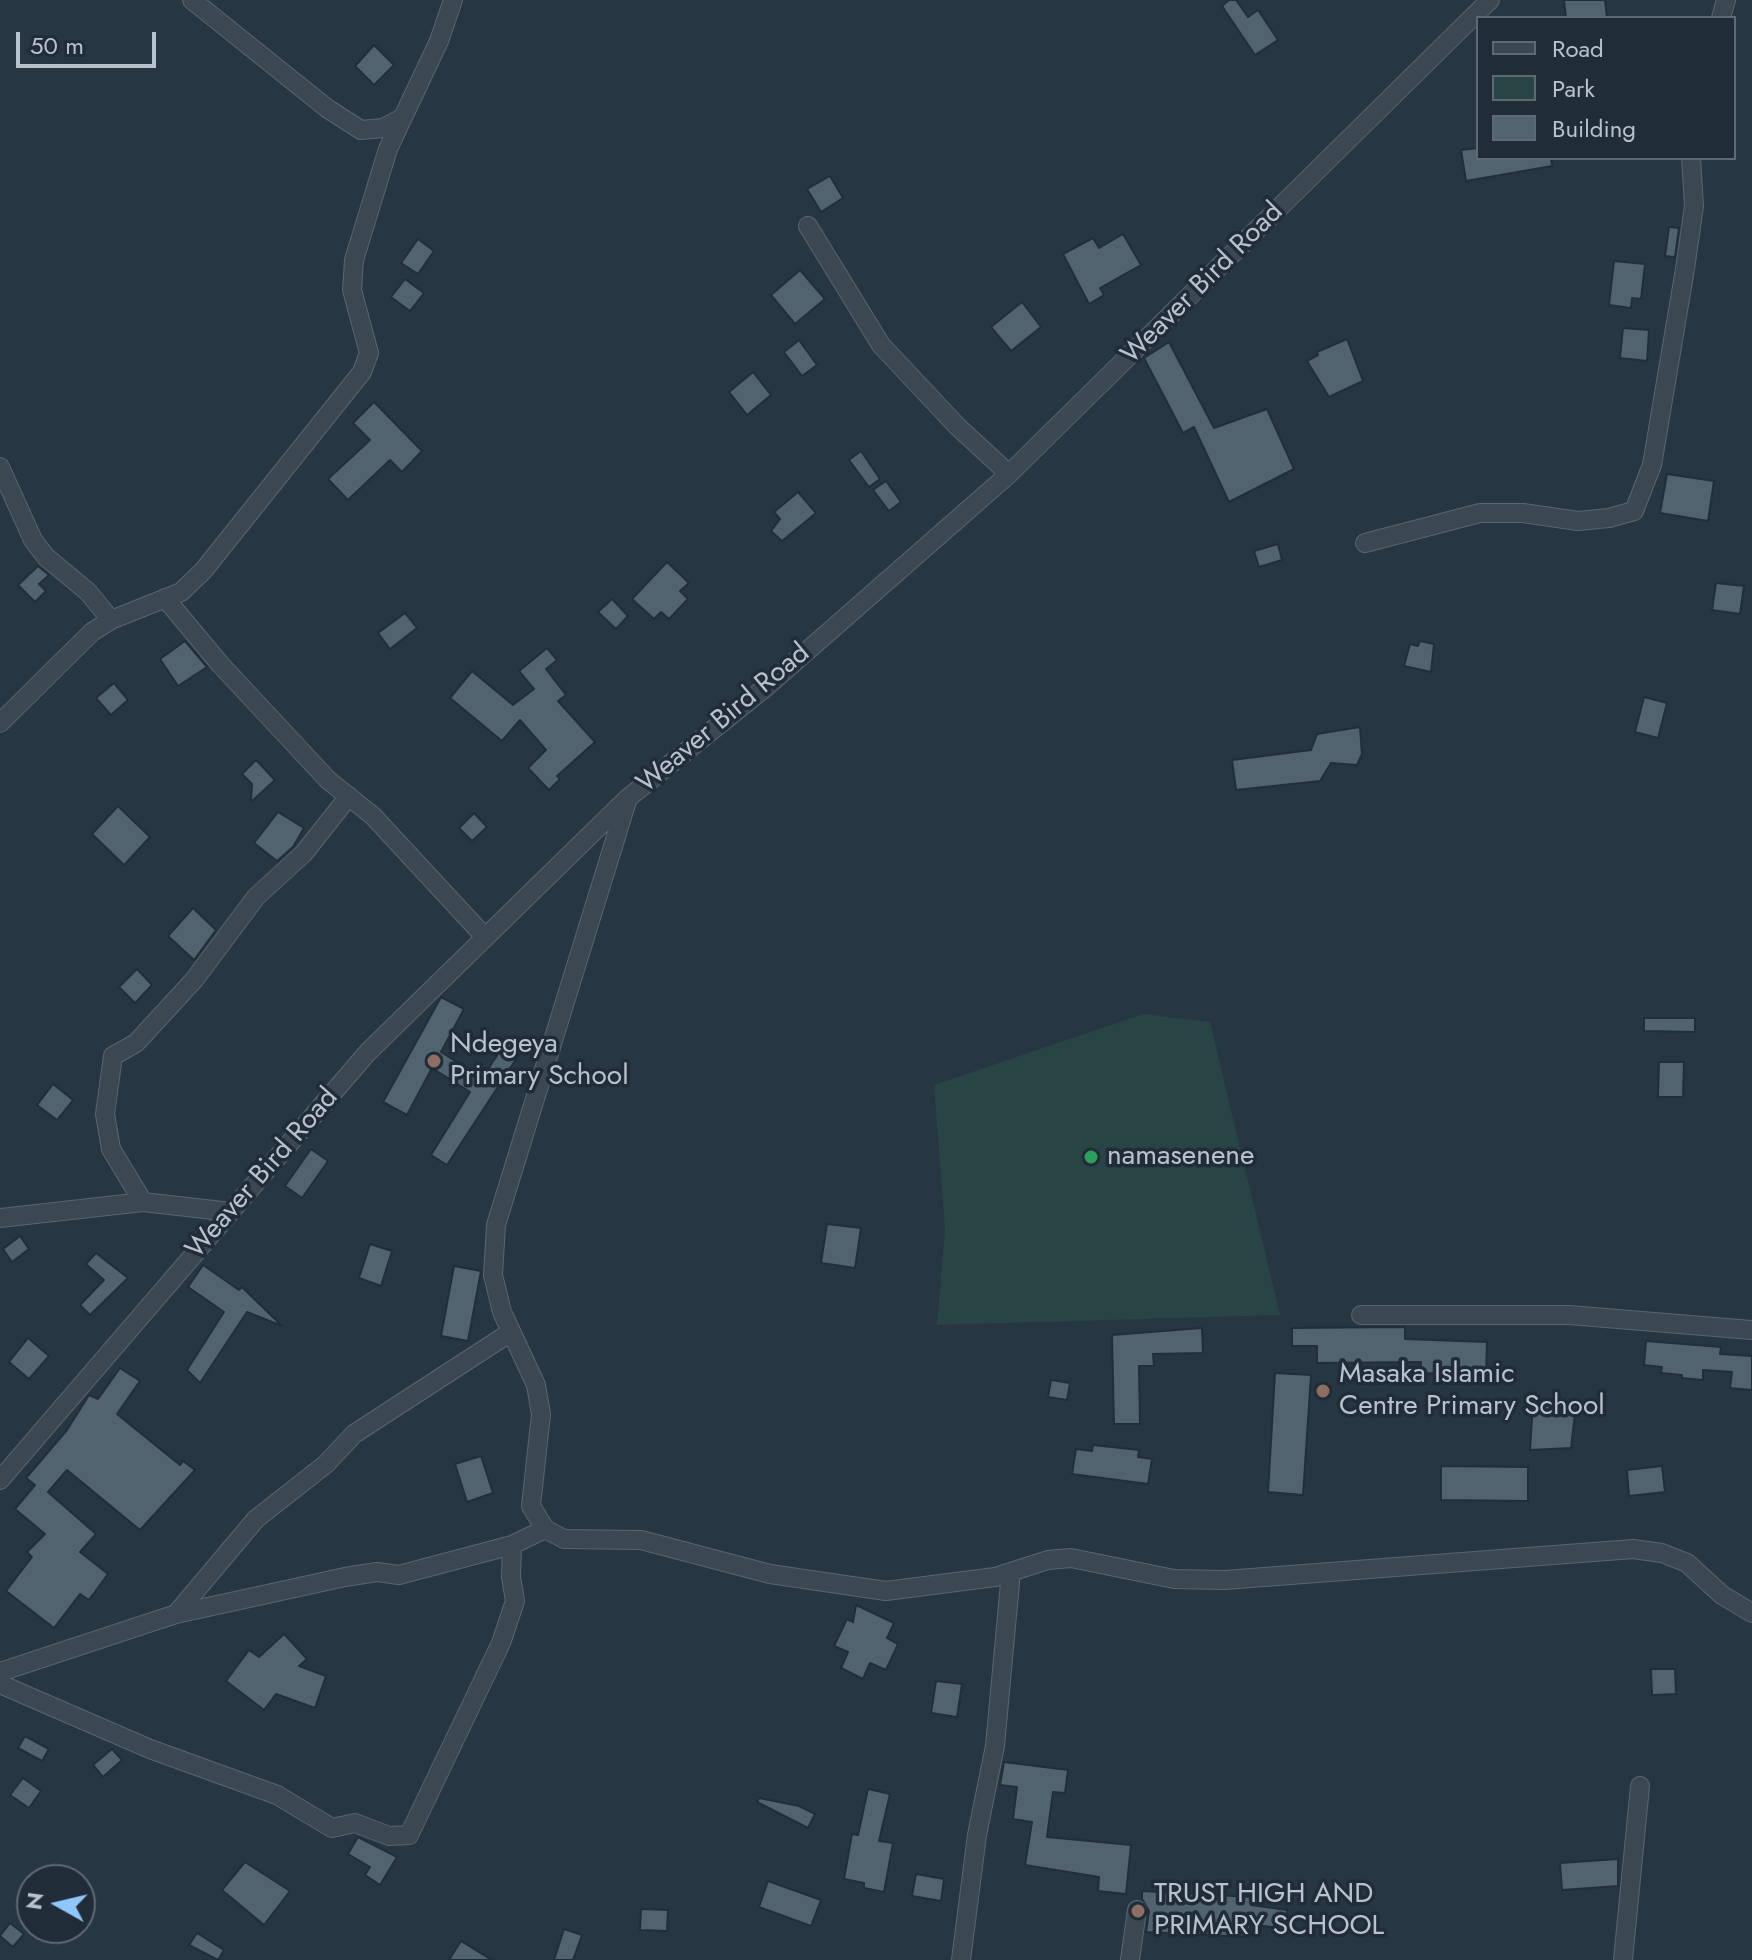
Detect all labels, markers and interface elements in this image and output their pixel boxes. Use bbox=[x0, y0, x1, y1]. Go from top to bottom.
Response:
scale bar bbox=[20, 16, 160, 66]
legend bbox=[1476, 16, 1736, 160]
text: 50 m bbox=[30, 28, 84, 63]
text: Road bbox=[1552, 31, 1604, 66]
text: Park bbox=[1552, 71, 1595, 106]
text: Building bbox=[1552, 111, 1636, 146]
street label: Weaver Bird Road bbox=[1115, 196, 1291, 372]
street label: Weaver Bird Road bbox=[631, 637, 817, 801]
place label: Ndegeya Primary School bbox=[450, 1028, 629, 1094]
marker: Ndegeya Primary School bbox=[425, 1052, 443, 1070]
street label: Weaver Bird Road bbox=[180, 1082, 346, 1266]
place label: namasenene bbox=[1107, 1140, 1254, 1174]
marker: namasenene bbox=[1082, 1148, 1100, 1166]
place label: Masaka Islamic Centre Primary School bbox=[1339, 1358, 1605, 1424]
marker: Masaka Islamic Centre Primary School bbox=[1314, 1382, 1332, 1400]
north arrow bbox=[16, 1864, 96, 1944]
place label: TRUST HIGH AND PRIMARY SCHOOL bbox=[1154, 1878, 1384, 1944]
text: N bbox=[17, 1890, 51, 1912]
marker: TRUST HIGH AND PRIMARY SCHOOL bbox=[1129, 1902, 1147, 1920]

